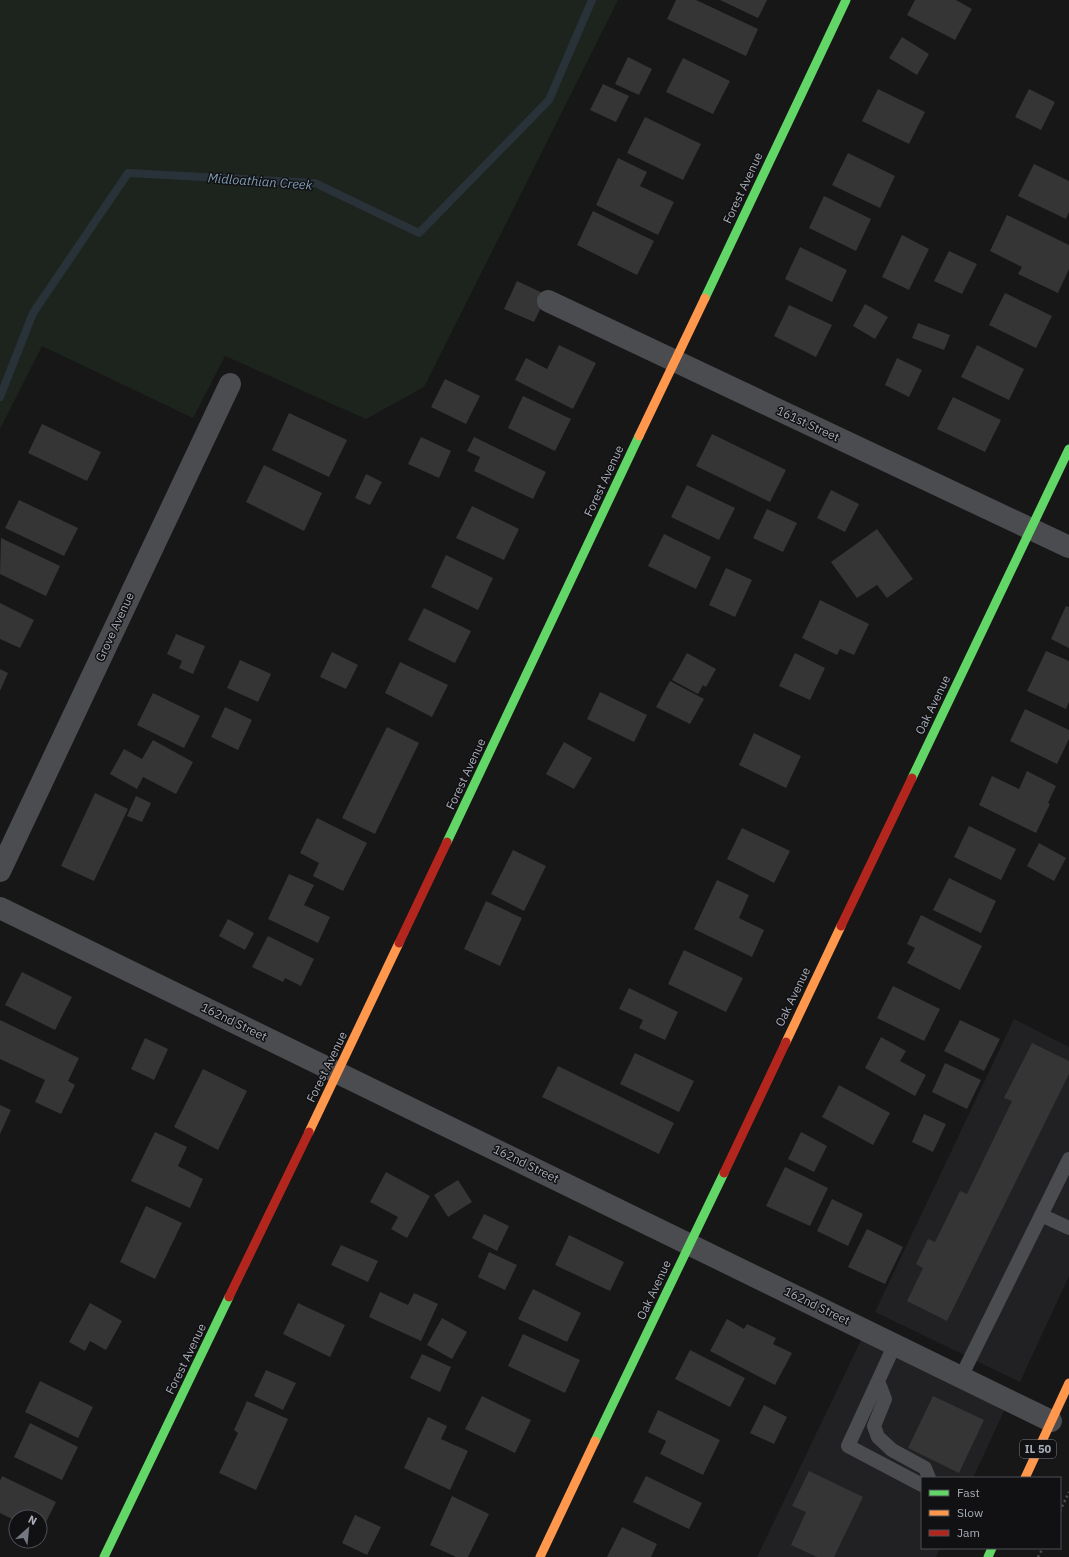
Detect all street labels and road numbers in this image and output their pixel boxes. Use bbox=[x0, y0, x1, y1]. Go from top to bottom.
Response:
street label: Forest Avenue bbox=[719, 149, 766, 226]
street label: 161st Street bbox=[775, 403, 842, 445]
street label: Forest Avenue bbox=[580, 442, 627, 519]
street label: Grove Avenue bbox=[92, 589, 137, 664]
street label: Oak Avenue bbox=[912, 672, 954, 737]
street label: Forest Avenue bbox=[442, 735, 489, 812]
street label: Oak Avenue bbox=[772, 964, 814, 1029]
street label: 162nd Street bbox=[199, 999, 269, 1044]
street label: Forest Avenue bbox=[303, 1029, 350, 1105]
street label: 162nd Street bbox=[491, 1141, 561, 1186]
street label: Oak Avenue bbox=[633, 1257, 674, 1322]
street label: 162nd Street bbox=[782, 1283, 852, 1328]
street label: Forest Avenue bbox=[162, 1321, 209, 1397]
road number: IL 50 bbox=[1020, 1440, 1056, 1458]

